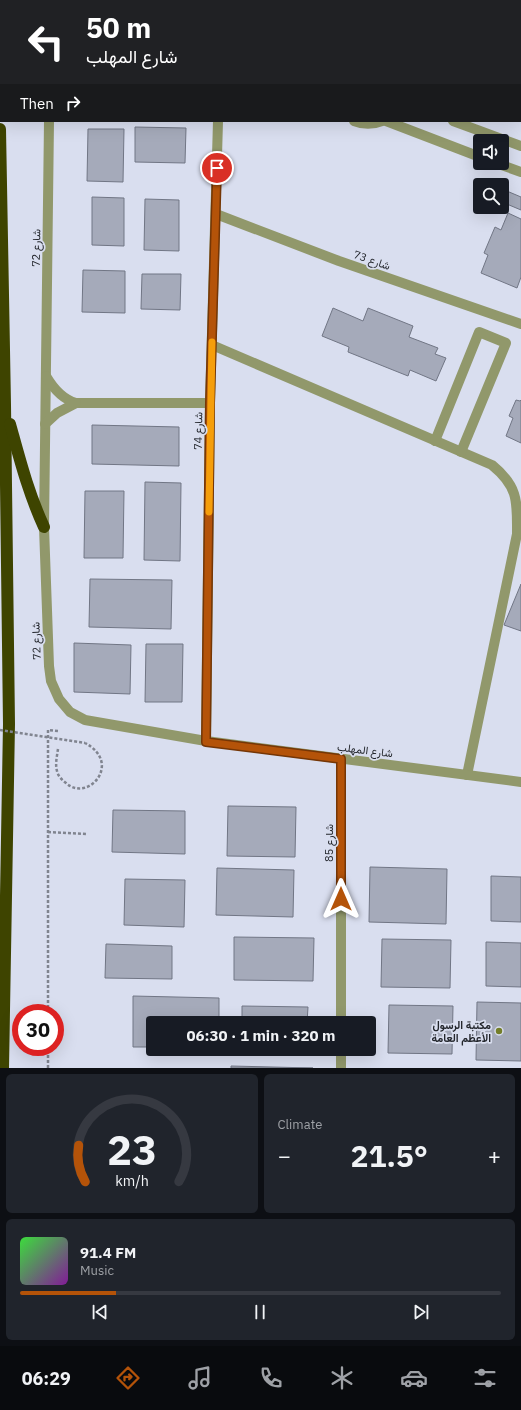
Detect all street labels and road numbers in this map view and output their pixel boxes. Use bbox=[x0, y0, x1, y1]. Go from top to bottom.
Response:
street label: شارع 72 bbox=[29, 229, 44, 267]
street label: شارع 73 bbox=[351, 247, 393, 274]
street label: شارع 74 bbox=[191, 412, 206, 450]
street label: شارع 72 bbox=[28, 621, 45, 660]
street label: شارع المهلب bbox=[336, 740, 394, 761]
street label: شارع 85 bbox=[322, 824, 337, 862]

